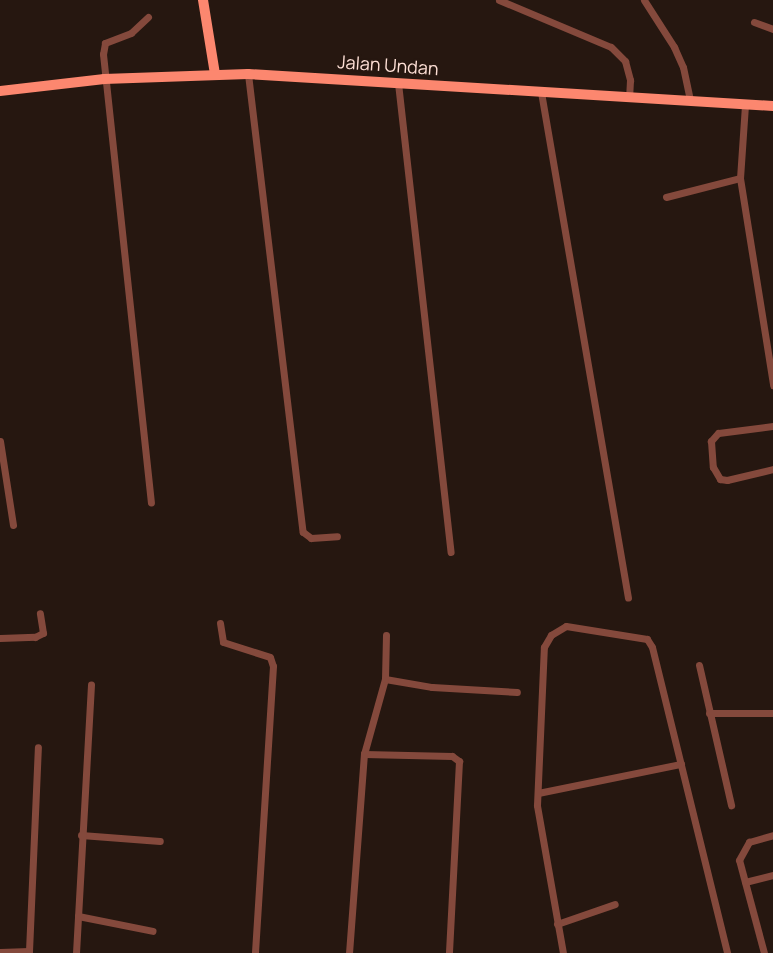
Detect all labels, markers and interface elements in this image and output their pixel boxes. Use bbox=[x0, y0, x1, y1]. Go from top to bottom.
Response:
street label: Jalan Undan bbox=[337, 51, 439, 79]

